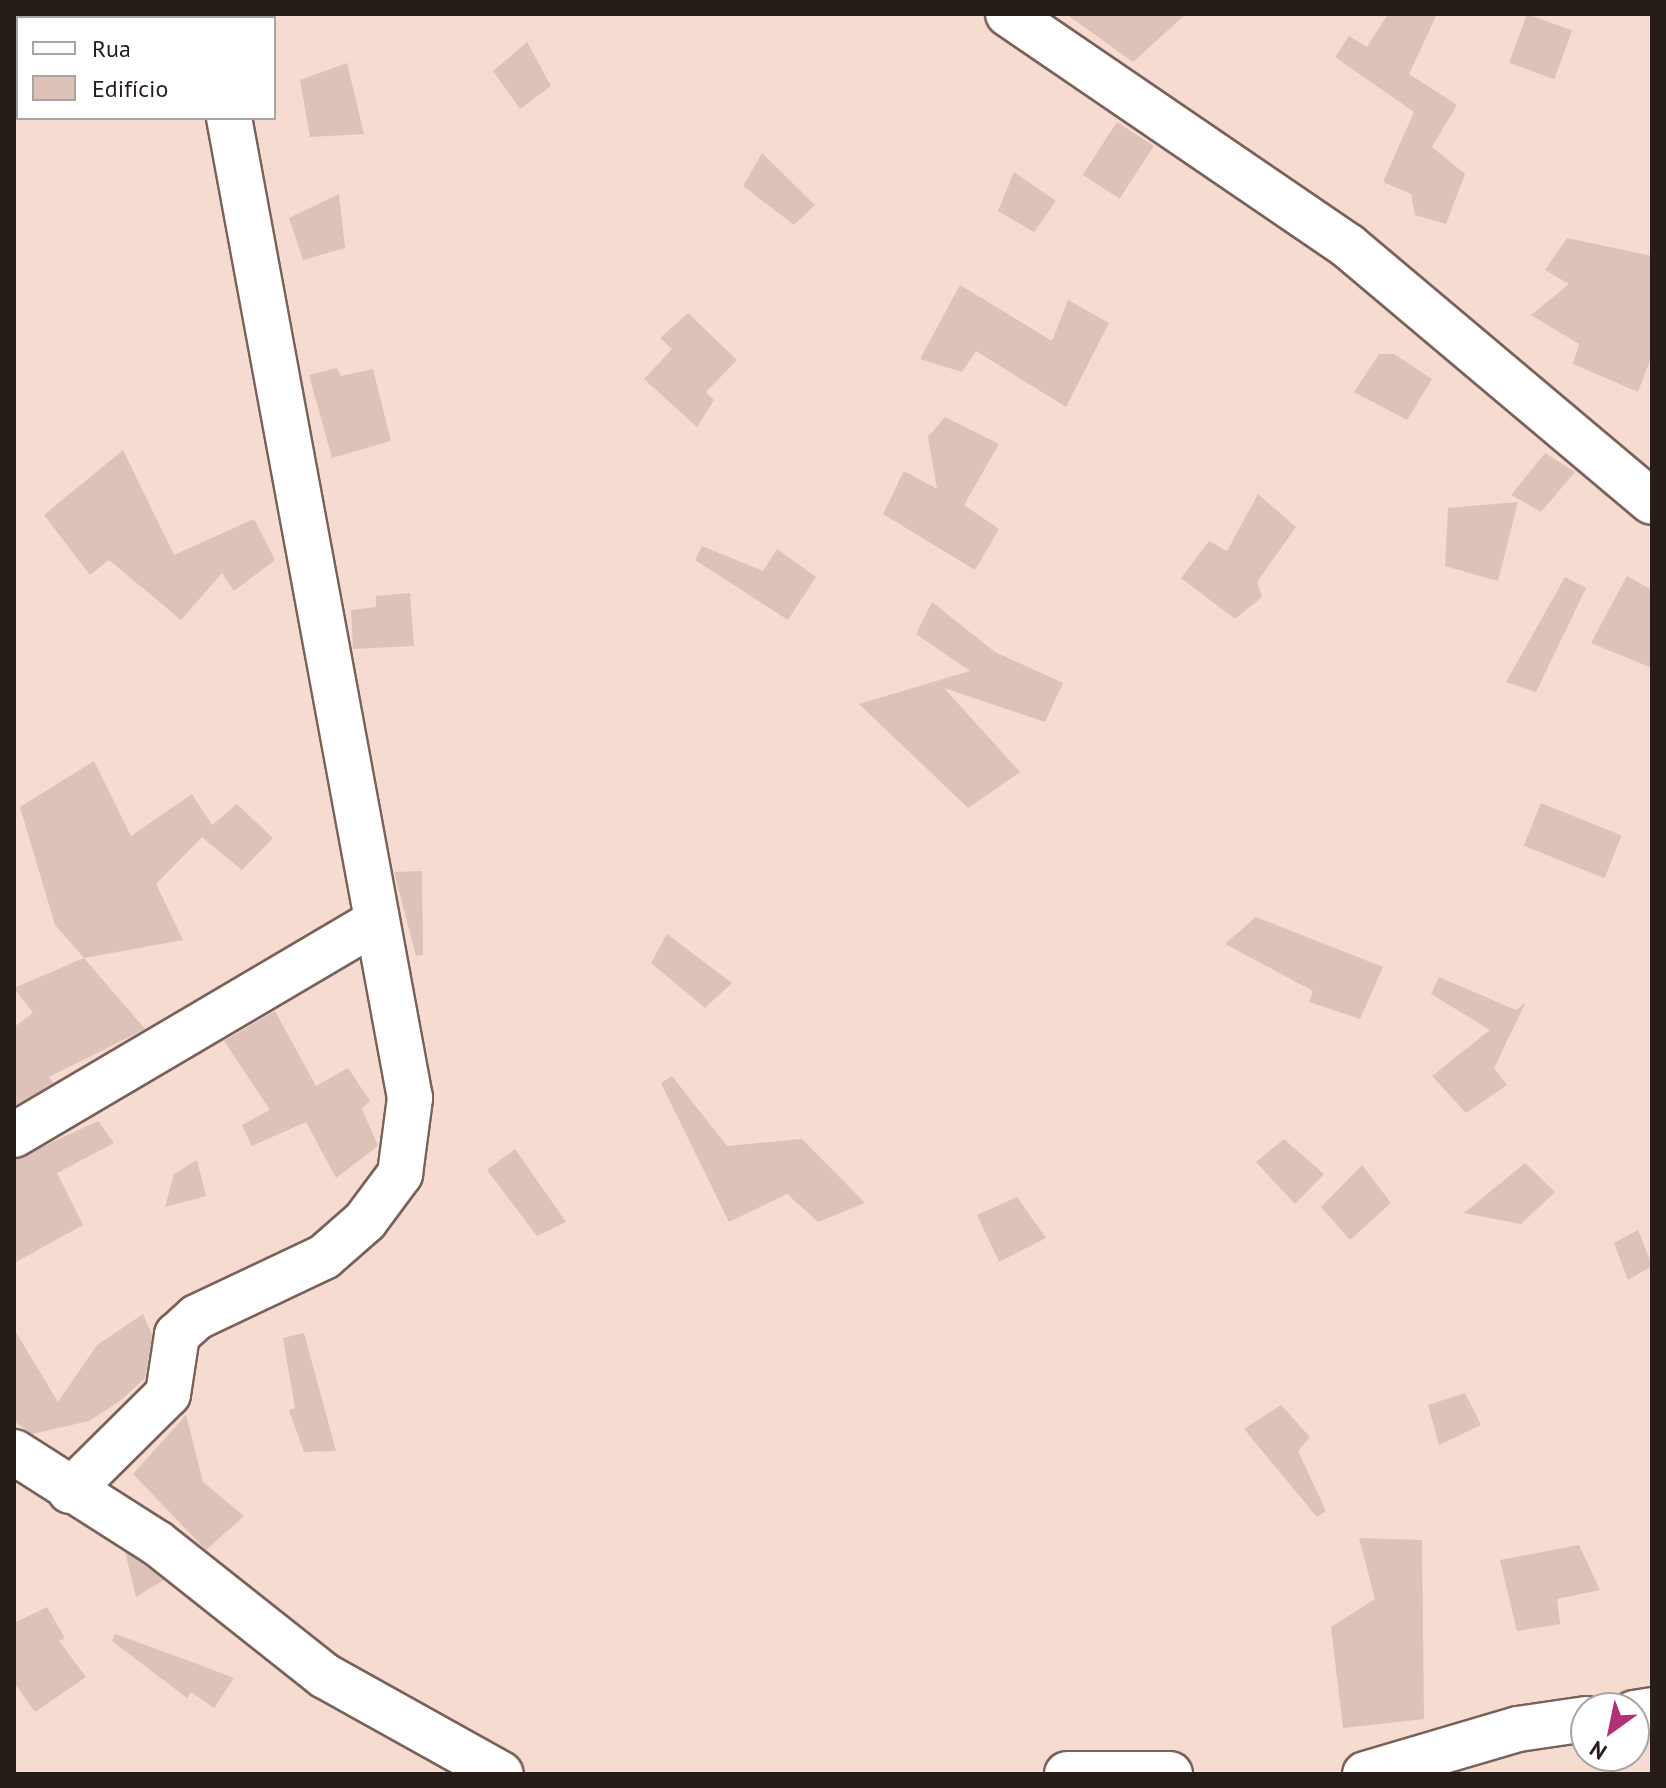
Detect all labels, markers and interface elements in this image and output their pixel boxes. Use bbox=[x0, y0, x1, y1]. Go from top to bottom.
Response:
legend bbox=[16, 16, 276, 120]
text: Rua bbox=[92, 33, 131, 64]
text: Edifício bbox=[92, 73, 168, 104]
north arrow bbox=[1570, 1692, 1650, 1772]
text: N bbox=[1584, 1735, 1612, 1766]

